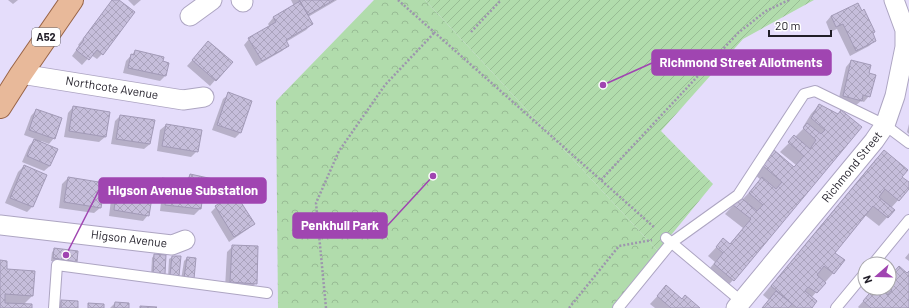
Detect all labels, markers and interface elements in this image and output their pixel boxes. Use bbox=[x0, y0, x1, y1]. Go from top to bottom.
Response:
scale bar bbox=[769, 12, 831, 38]
text: 20 m bbox=[775, 18, 801, 32]
road number: A52 bbox=[32, 28, 60, 46]
callout: Richmond Street Allotments bbox=[652, 50, 831, 75]
text: Richmond Street Allotments bbox=[659, 54, 823, 70]
street label: Northcote Avenue bbox=[65, 73, 160, 101]
street label: Richmond Street bbox=[818, 128, 884, 205]
callout: Higson Avenue Substation bbox=[99, 178, 266, 203]
text: Higson Avenue Substation bbox=[108, 182, 258, 198]
callout: Penkhull Park bbox=[293, 213, 387, 238]
text: Penkhull Park bbox=[301, 217, 379, 233]
street label: Higson Avenue bbox=[90, 226, 168, 250]
north arrow bbox=[857, 256, 897, 296]
text: N bbox=[860, 274, 874, 285]

